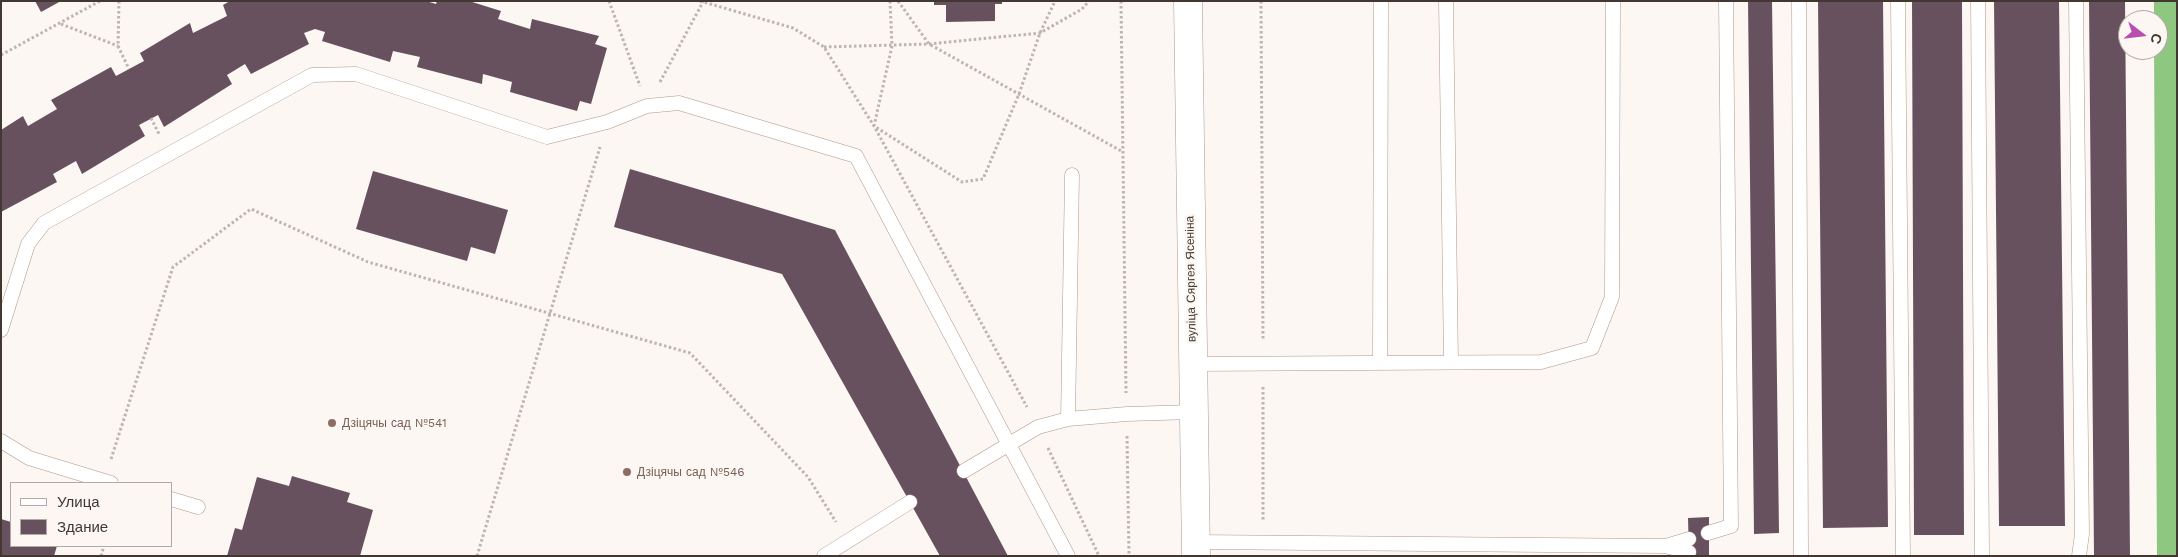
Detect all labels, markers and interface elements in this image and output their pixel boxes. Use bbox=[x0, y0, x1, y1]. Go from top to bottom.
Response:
north arrow bbox=[2118, 10, 2168, 60]
text: С bbox=[2147, 32, 2166, 46]
street label: вуліца Сяргея Ясеніна bbox=[1183, 216, 1199, 342]
place label: Дзіцячы сад №541 bbox=[342, 416, 447, 430]
marker: Дзіцячы сад №541 bbox=[326, 417, 338, 429]
place label: Дзіцячы сад №546 bbox=[637, 465, 745, 479]
marker: Дзіцячы сад №546 bbox=[621, 466, 633, 478]
legend bbox=[10, 482, 172, 547]
text: Улица bbox=[57, 493, 100, 511]
text: Здание bbox=[57, 518, 108, 536]

